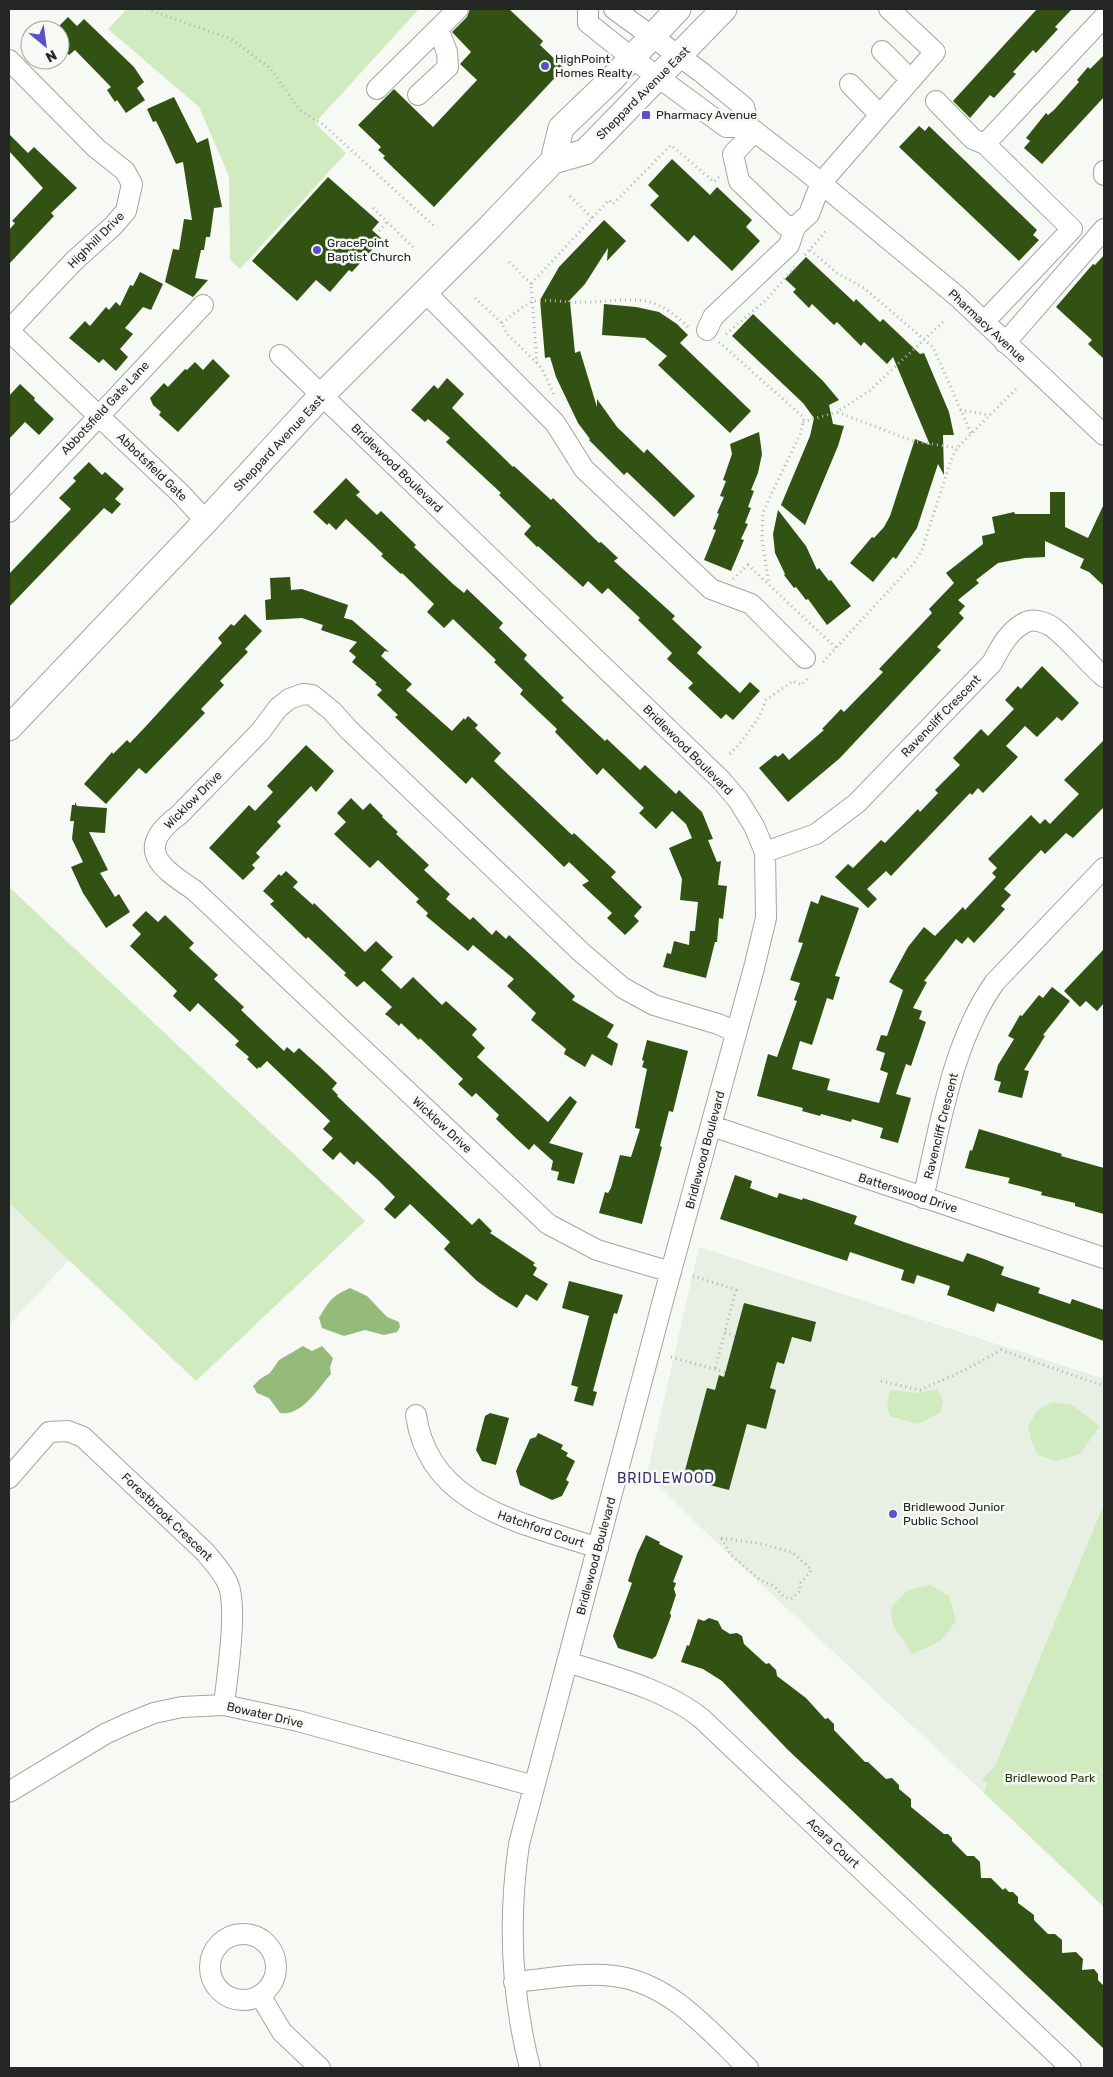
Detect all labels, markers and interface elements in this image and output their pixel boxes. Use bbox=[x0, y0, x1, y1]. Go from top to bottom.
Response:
north arrow bbox=[20, 20, 70, 70]
street label: Sheppard Avenue East bbox=[593, 43, 693, 143]
text: N bbox=[43, 46, 60, 66]
place label: HighPoint Homes Realty bbox=[555, 52, 633, 80]
marker: HighPoint Homes Realty bbox=[539, 60, 551, 72]
place label: Pharmacy Avenue bbox=[656, 108, 757, 122]
marker: Pharmacy Avenue bbox=[640, 109, 652, 121]
street label: Highhill Drive bbox=[65, 209, 127, 271]
place label: GracePoint Baptist Church bbox=[327, 236, 411, 264]
marker: GracePoint Baptist Church bbox=[311, 244, 323, 256]
street label: Pharmacy Avenue bbox=[945, 286, 1029, 366]
street label: Abbotsfield Gate Lane bbox=[58, 358, 152, 458]
street label: Sheppard Avenue East bbox=[231, 392, 327, 494]
street label: Bridlewood Boulevard bbox=[348, 421, 446, 515]
street label: Abbotsfield Gate bbox=[114, 430, 190, 504]
street label: Ravencliff Crescent bbox=[898, 672, 984, 760]
street label: Bridlewood Boulevard bbox=[640, 702, 736, 798]
street label: Wicklow Drive bbox=[161, 768, 225, 832]
street label: Ravencliff Crescent bbox=[921, 1071, 961, 1180]
street label: Bridlewood Boulevard bbox=[683, 1089, 727, 1211]
street label: Wicklow Drive bbox=[409, 1094, 475, 1156]
street label: Batterswood Drive bbox=[857, 1170, 960, 1216]
street label: Forestbrook Crescent bbox=[119, 1470, 215, 1564]
district label: BRIDLEWOOD bbox=[617, 1470, 715, 1487]
street label: Bridlewood Boulevard bbox=[574, 1495, 618, 1617]
place label: Bridlewood Junior Public School bbox=[903, 1500, 1005, 1528]
street label: Hatchford Court bbox=[496, 1508, 587, 1551]
marker: Bridlewood Junior Public School bbox=[887, 1508, 899, 1520]
street label: Bowater Drive bbox=[225, 1699, 305, 1731]
park label: Bridlewood Park bbox=[1005, 1771, 1096, 1785]
street label: Acara Court bbox=[804, 1815, 862, 1871]

